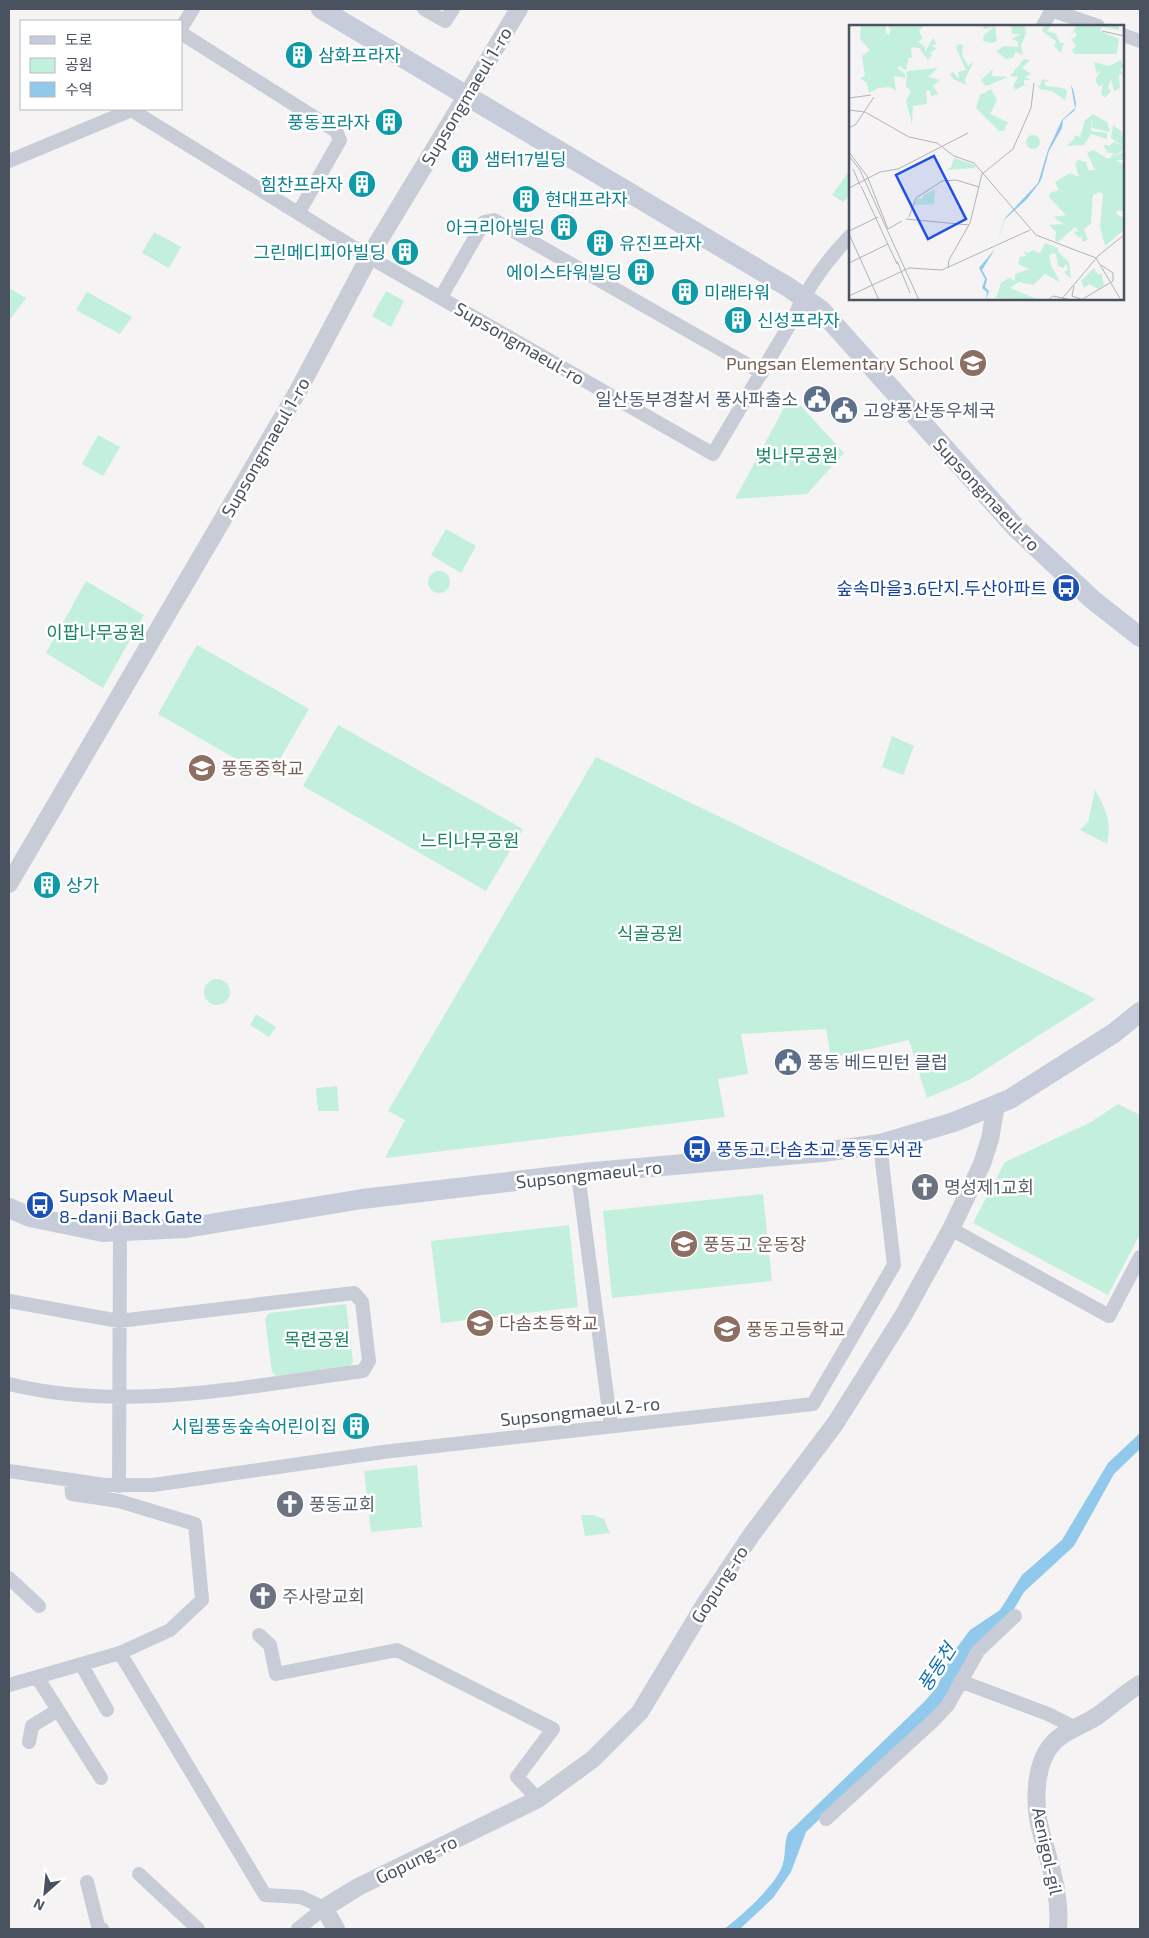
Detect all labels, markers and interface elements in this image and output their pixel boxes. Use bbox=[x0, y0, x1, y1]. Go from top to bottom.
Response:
legend bbox=[20, 20, 182, 110]
street label: Supsongmaeul 1-ro bbox=[416, 23, 516, 169]
inset map bbox=[849, 25, 1124, 300]
text: 도로 bbox=[65, 30, 93, 48]
building icon: 삼화프라자 bbox=[284, 40, 314, 70]
place label: 삼화프라자 bbox=[318, 44, 401, 66]
text: 공원 bbox=[65, 55, 93, 73]
text: 수역 bbox=[65, 80, 93, 98]
building icon: 풍동프라자 bbox=[374, 107, 404, 137]
place label: 풍동프라자 bbox=[287, 111, 370, 133]
building icon: 샘터17빌딩 bbox=[450, 144, 480, 174]
place label: 샘터17빌딩 bbox=[484, 148, 567, 170]
building icon: 힘찬프라자 bbox=[347, 169, 377, 199]
place label: 힘찬프라자 bbox=[260, 173, 343, 195]
building icon: 현대프라자 bbox=[511, 184, 541, 214]
place label: 현대프라자 bbox=[545, 188, 628, 210]
building icon: 아크리아빌딩 bbox=[549, 212, 579, 242]
place label: 아크리아빌딩 bbox=[446, 216, 545, 238]
building icon: 유진프라자 bbox=[585, 228, 615, 258]
place label: 유진프라자 bbox=[619, 232, 702, 254]
building icon: 그린메디피아빌딩 bbox=[390, 237, 420, 267]
place label: 그린메디피아빌딩 bbox=[254, 241, 386, 263]
building icon: 에이스타워빌딩 bbox=[626, 257, 656, 287]
place label: 에이스타워빌딩 bbox=[506, 261, 622, 283]
building icon: 미래타워 bbox=[670, 277, 700, 307]
place label: 미래타워 bbox=[704, 281, 770, 303]
street label: Supsongmaeul-ro bbox=[451, 297, 589, 389]
building icon: 신성프라자 bbox=[723, 305, 753, 335]
place label: 신성프라자 bbox=[757, 309, 840, 331]
school or university icon: Pungsan Elementary School bbox=[958, 348, 988, 378]
place label: Pungsan Elementary School bbox=[726, 352, 955, 374]
street label: Supsongmaeul 1-ro bbox=[216, 373, 314, 521]
public building icon: 일산동부경찰서 풍사파출소 bbox=[802, 384, 832, 414]
place label: 일산동부경찰서 풍사파출소 bbox=[595, 388, 798, 410]
public building icon: 고양풍산동우체국 bbox=[829, 395, 859, 425]
place label: 고양풍산동우체국 bbox=[863, 399, 995, 421]
street label: Supsongmaeul-ro bbox=[929, 433, 1045, 555]
park label: 벚나무공원 bbox=[756, 444, 838, 466]
bus stop icon: 숲속마을3.6단지.두산아파트 bbox=[1051, 573, 1081, 603]
place label: 숲속마을3.6단지.두산아파트 bbox=[836, 577, 1047, 599]
park label: 이팝나무공원 bbox=[46, 621, 146, 643]
school or university icon: 풍동중학교 bbox=[187, 753, 217, 783]
place label: 풍동중학교 bbox=[221, 757, 304, 779]
park label: 느티나무공원 bbox=[420, 829, 520, 851]
building icon: 상가 bbox=[32, 870, 62, 900]
place label: 상가 bbox=[66, 874, 100, 896]
park label: 식골공원 bbox=[617, 922, 683, 944]
public building icon: 풍동 베드민턴 클럽 bbox=[773, 1047, 803, 1077]
place label: 풍동 베드민턴 클럽 bbox=[807, 1051, 948, 1073]
bus stop icon: 풍동고.다솜초교.풍동도서관 bbox=[682, 1134, 712, 1164]
place label: 풍동고.다솜초교.풍동도서관 bbox=[716, 1138, 923, 1160]
street label: Supsongmaeul-ro bbox=[515, 1155, 663, 1193]
church icon: 명성제1교회 bbox=[910, 1172, 940, 1202]
place label: 명성제1교회 bbox=[944, 1176, 1034, 1198]
place label: Supsok Maeul 8-danji Back Gate bbox=[59, 1184, 202, 1227]
bus stop icon: Supsok Maeul 8-danji Back Gate bbox=[25, 1190, 55, 1220]
school or university icon: 풍동고 운동장 bbox=[669, 1229, 699, 1259]
place label: 풍동고 운동장 bbox=[703, 1233, 806, 1255]
school or university icon: 다솜초등학교 bbox=[465, 1308, 495, 1338]
place label: 다솜초등학교 bbox=[499, 1312, 598, 1334]
school or university icon: 풍동고등학교 bbox=[712, 1314, 742, 1344]
place label: 풍동고등학교 bbox=[746, 1318, 845, 1340]
park label: 목련공원 bbox=[284, 1328, 350, 1350]
street label: Supsongmaeul 2-ro bbox=[499, 1392, 661, 1430]
building icon: 시립풍동숲속어린이집 bbox=[341, 1411, 371, 1441]
place label: 시립풍동숲속어린이집 bbox=[171, 1415, 337, 1437]
church icon: 풍동교회 bbox=[275, 1489, 305, 1519]
place label: 풍동교회 bbox=[309, 1493, 375, 1515]
street label: Gopung-ro bbox=[686, 1541, 752, 1627]
church icon: 주사랑교회 bbox=[248, 1581, 278, 1611]
place label: 주사랑교회 bbox=[282, 1585, 365, 1607]
water label: 풍동천 bbox=[912, 1637, 961, 1695]
street label: Aenigol-gil bbox=[1028, 1805, 1068, 1897]
street label: Gopung-ro bbox=[372, 1830, 460, 1888]
north arrow bbox=[20, 1868, 70, 1918]
text: N bbox=[31, 1895, 47, 1915]

